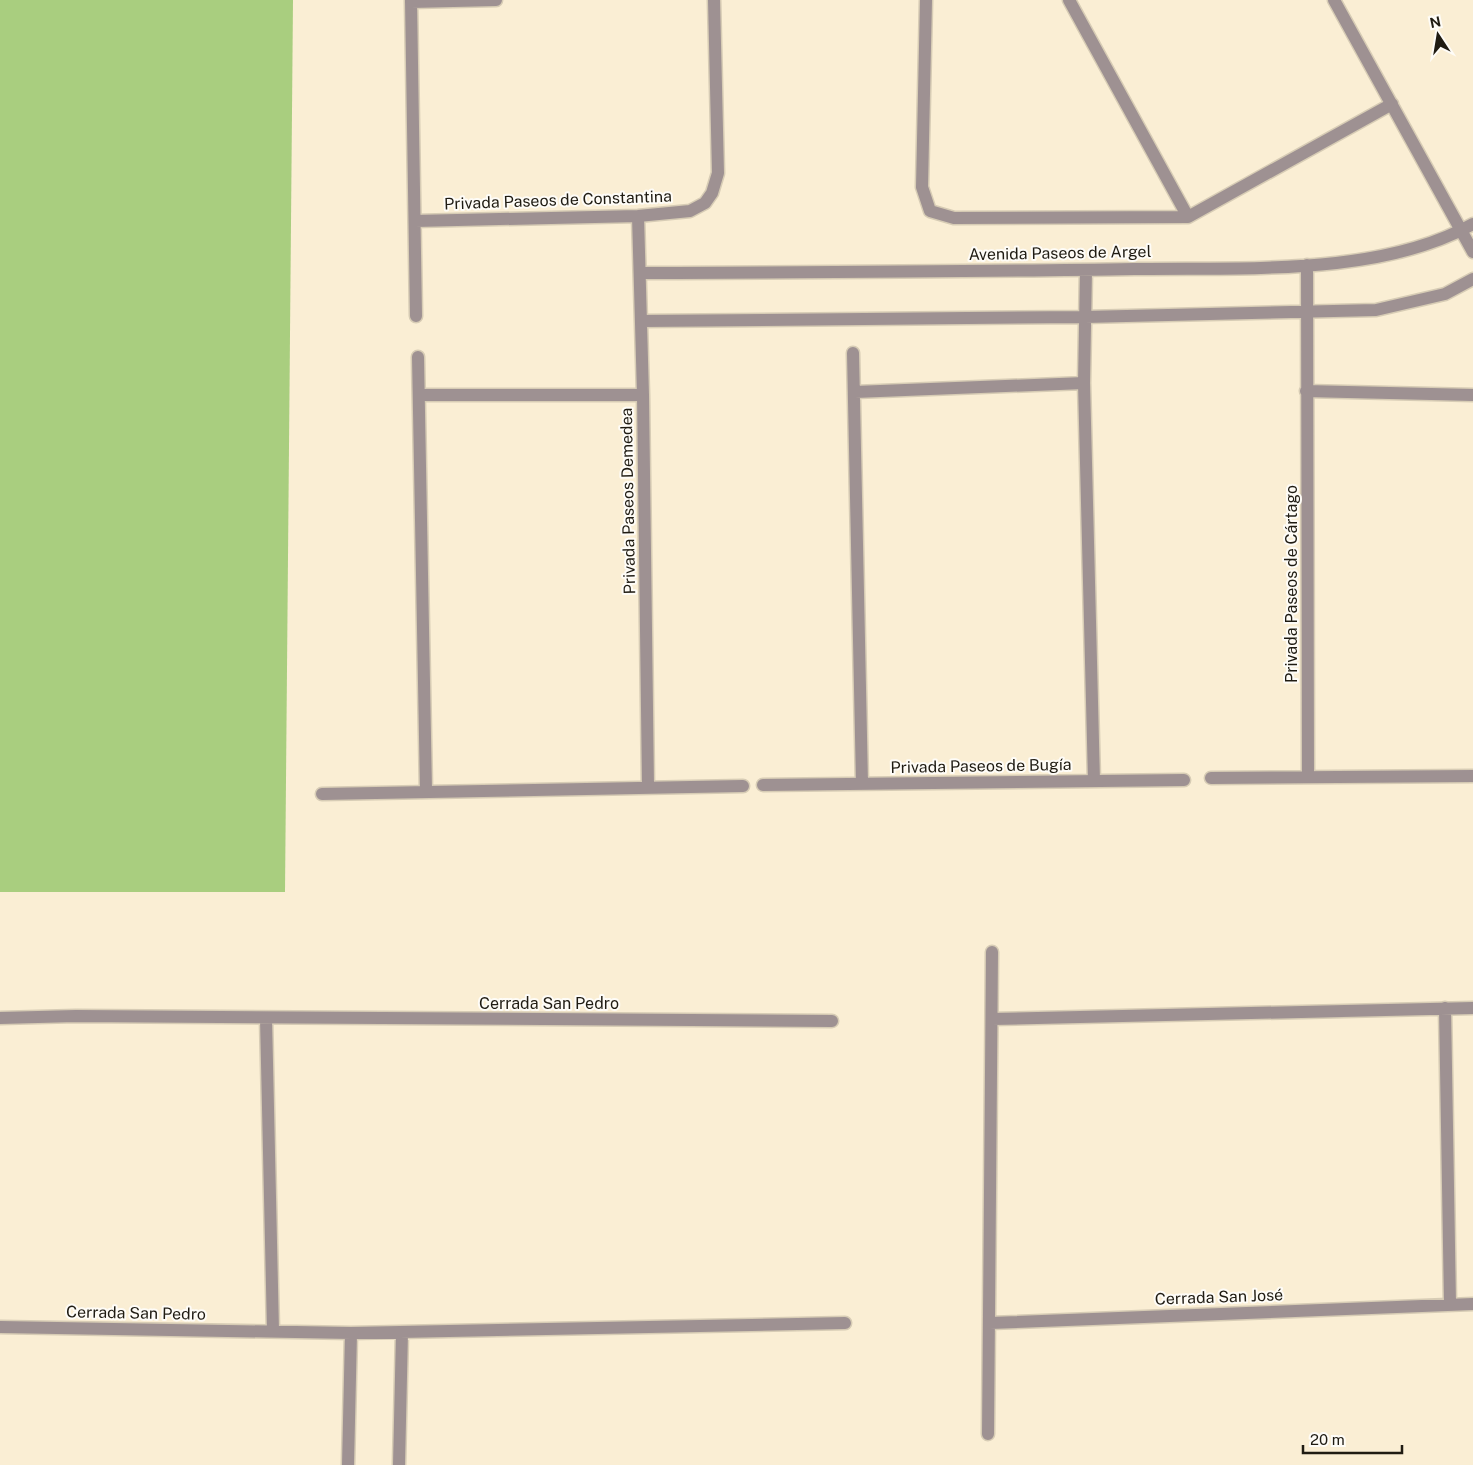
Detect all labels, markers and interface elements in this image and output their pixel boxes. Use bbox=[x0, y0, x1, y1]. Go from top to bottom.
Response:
north arrow bbox=[1413, 10, 1463, 60]
text: N bbox=[1428, 13, 1442, 31]
street label: Privada Paseos de Constantina bbox=[444, 187, 672, 213]
street label: Avenida Paseos de Argel bbox=[968, 242, 1152, 264]
street label: Privada Paseos Demedea bbox=[617, 407, 639, 595]
street label: Privada Paseos de Cártago bbox=[1282, 485, 1301, 683]
street label: Privada Paseos de Bugía bbox=[890, 755, 1072, 777]
street label: Cerrada San Pedro bbox=[479, 994, 619, 1013]
street label: Cerrada San José bbox=[1154, 1285, 1284, 1309]
street label: Cerrada San Pedro bbox=[66, 1302, 206, 1324]
scale bar bbox=[1303, 1422, 1402, 1454]
text: 20 m bbox=[1310, 1431, 1345, 1448]

